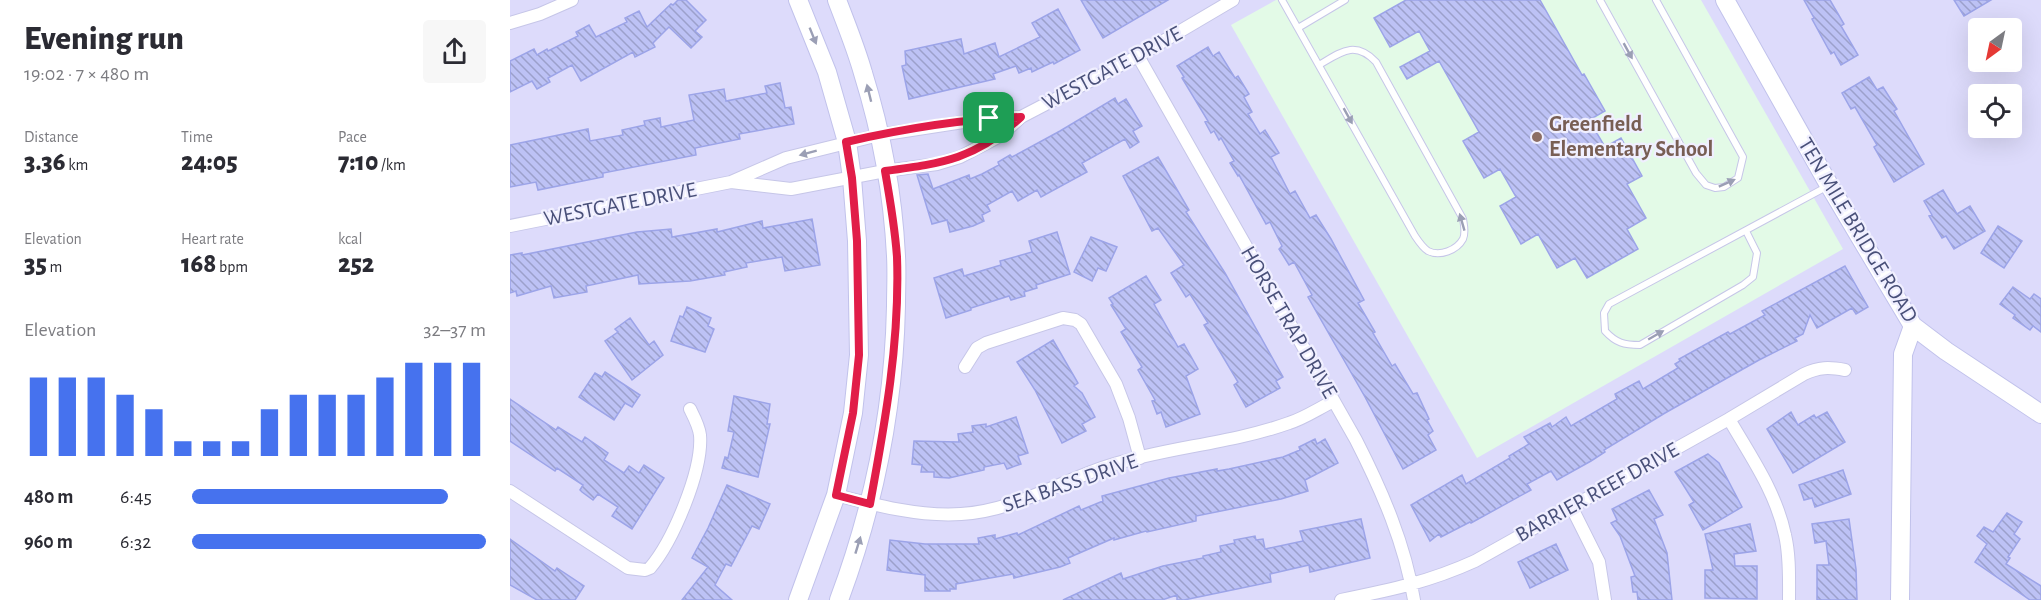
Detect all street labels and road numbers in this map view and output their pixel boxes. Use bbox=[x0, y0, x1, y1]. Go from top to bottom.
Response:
street label: WESTGATE DRIVE bbox=[1038, 22, 1186, 114]
street label: TEN MILE BRIDGE ROAD bbox=[1794, 134, 1922, 326]
street label: WESTGATE DRIVE bbox=[542, 178, 699, 230]
street label: HORSE TRAP DRIVE bbox=[1237, 242, 1342, 402]
street label: BARRIER REEF DRIVE bbox=[1512, 438, 1683, 546]
street label: SEA BASS DRIVE bbox=[1000, 449, 1141, 516]

